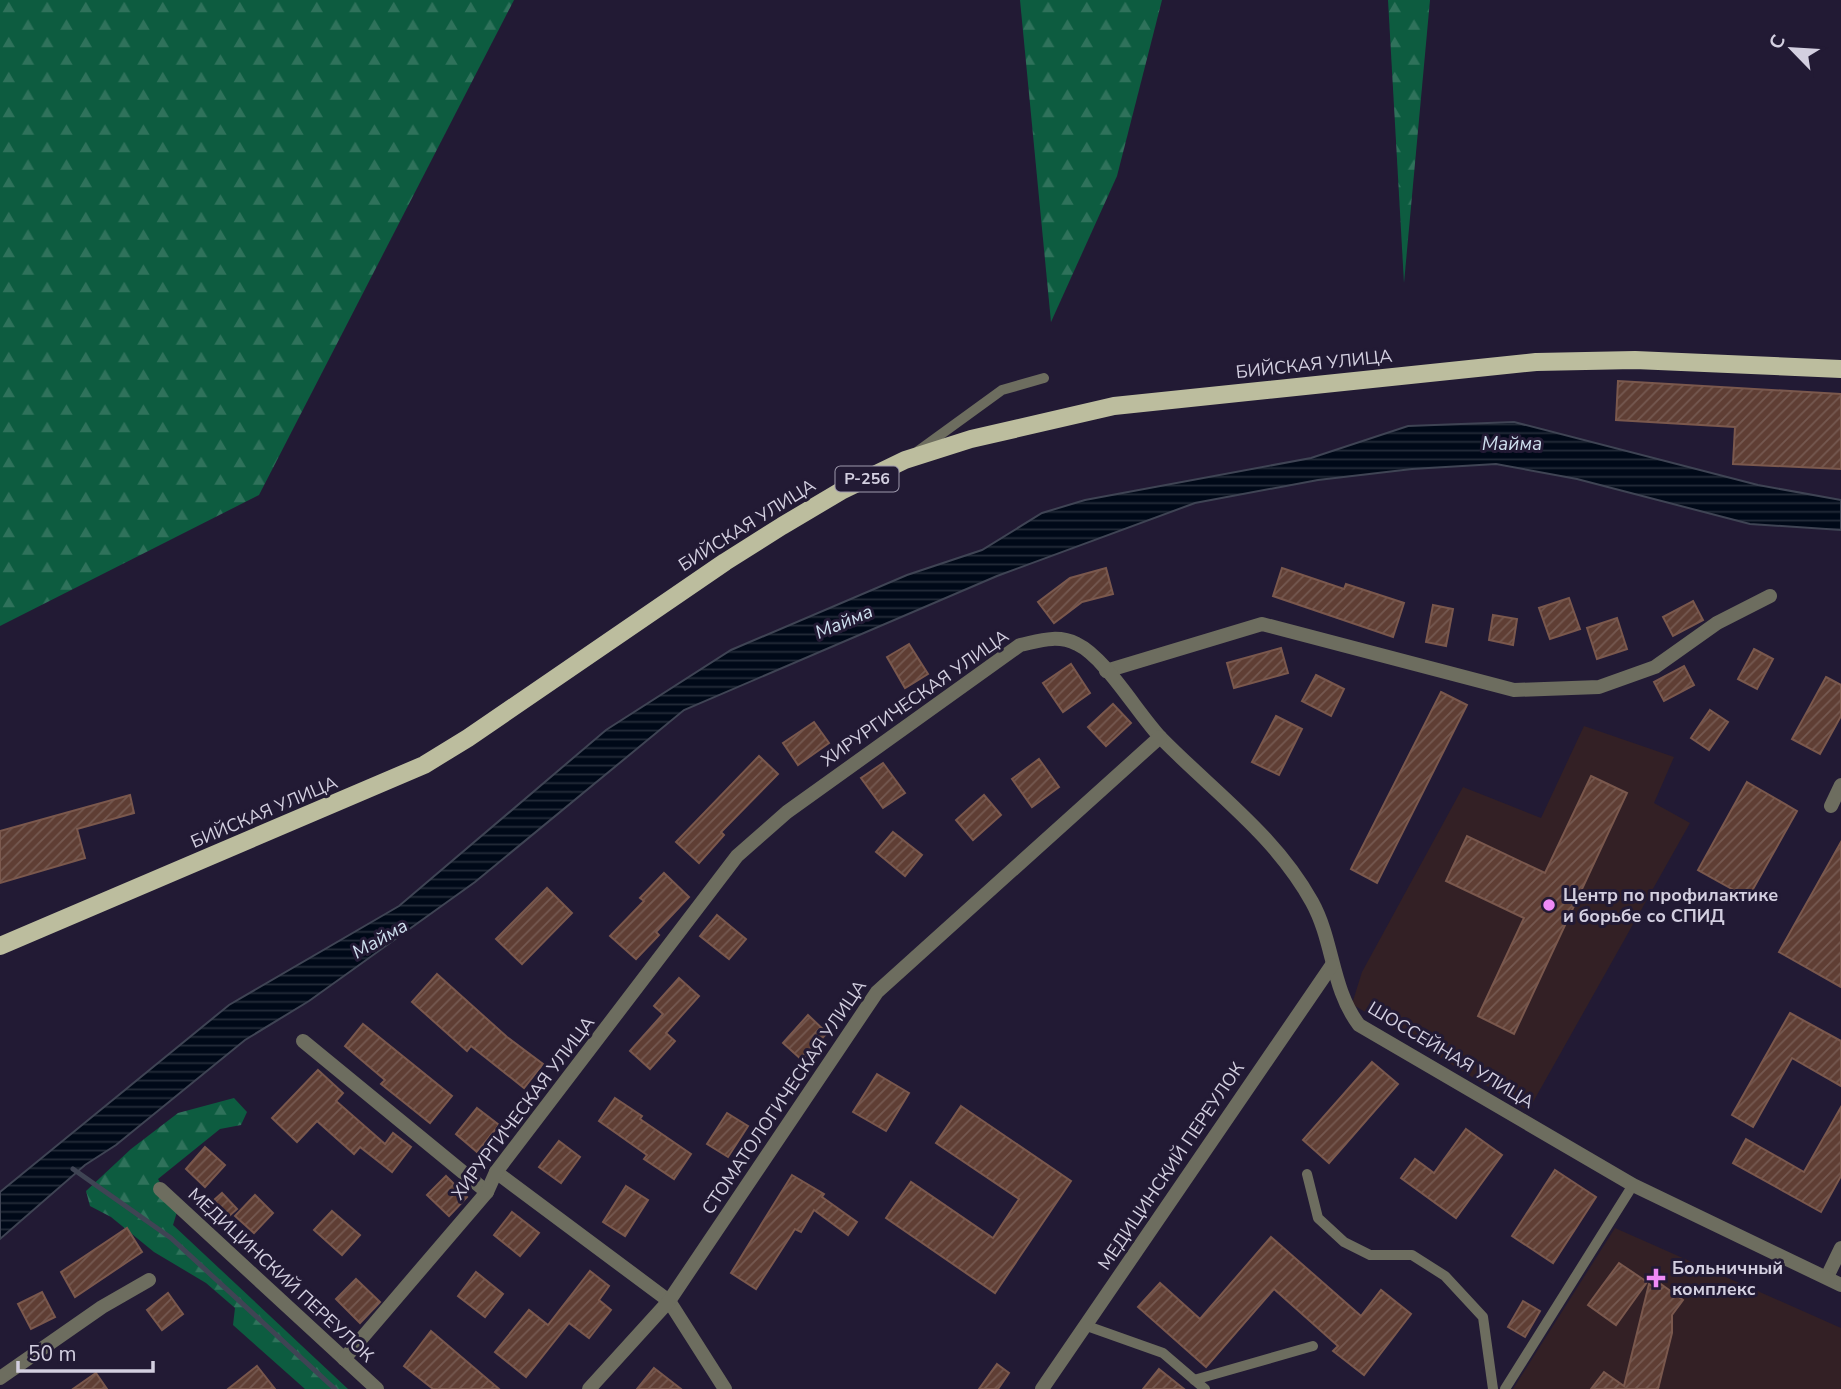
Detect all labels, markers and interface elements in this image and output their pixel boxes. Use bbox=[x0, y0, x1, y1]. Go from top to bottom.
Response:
north arrow bbox=[1757, 14, 1827, 84]
text: С bbox=[1763, 31, 1792, 54]
street label: БИЙСКАЯ УЛИЦА bbox=[1235, 344, 1393, 384]
water label: Майма bbox=[1482, 431, 1542, 457]
road number: Р-256 bbox=[836, 466, 898, 492]
street label: БИЙСКАЯ УЛИЦА bbox=[674, 473, 820, 577]
water label: Майма bbox=[811, 598, 877, 646]
street label: ХИРУРГИЧЕСКАЯ УЛИЦА bbox=[816, 624, 1014, 772]
street label: БИЙСКАЯ УЛИЦА bbox=[187, 770, 341, 854]
place label: Центр по профилактике и борьбе со СПИД bbox=[1563, 883, 1778, 928]
marker: Центр по профилактике и борьбе со СПИД bbox=[1541, 897, 1557, 913]
water label: Майма bbox=[347, 913, 413, 965]
street label: СТОМАТОЛОГИЧЕСКАЯ УЛИЦА bbox=[696, 975, 872, 1219]
street label: ШОССЕЙНАЯ УЛИЦА bbox=[1364, 996, 1538, 1114]
street label: ХИРУРГИЧЕСКАЯ УЛИЦА bbox=[446, 1011, 600, 1205]
street label: МЕДИЦИНСКИЙ ПЕРЕУЛОК bbox=[1092, 1057, 1250, 1275]
street label: МЕДИЦИНСКИЙ ПЕРЕУЛОК bbox=[183, 1182, 379, 1368]
place label: Больничный комплекс bbox=[1672, 1256, 1783, 1301]
marker: Больничный комплекс bbox=[1646, 1268, 1666, 1288]
scale bar bbox=[18, 1330, 152, 1374]
text: 50 m bbox=[28, 1340, 77, 1368]

